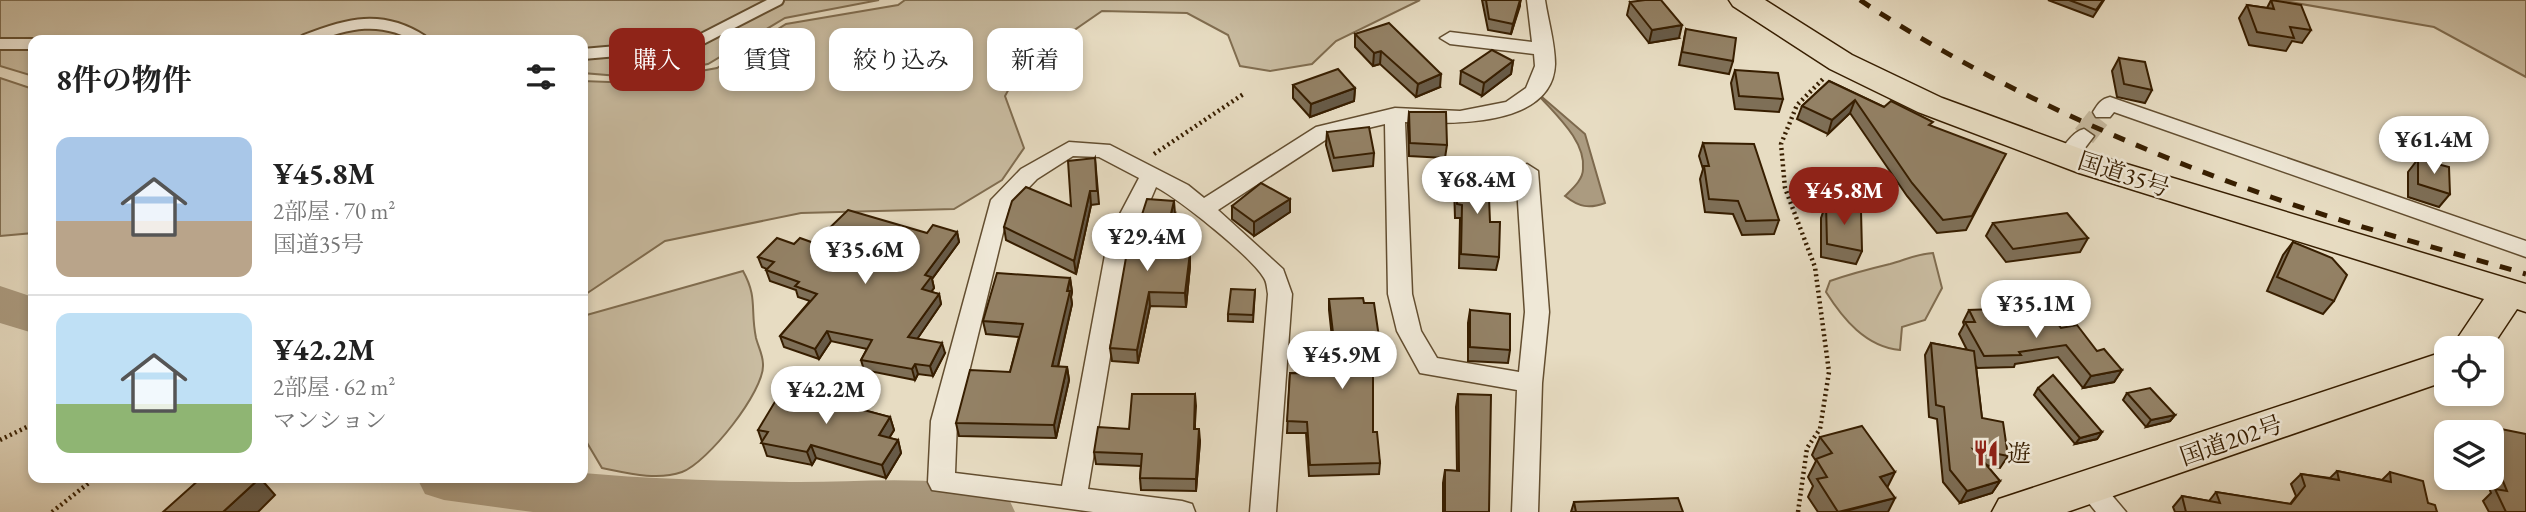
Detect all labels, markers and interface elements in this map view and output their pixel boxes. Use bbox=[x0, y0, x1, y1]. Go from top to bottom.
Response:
chip: 購入 bbox=[609, 28, 705, 91]
chip: 賃貸 bbox=[719, 28, 815, 91]
chip: 絞り込み bbox=[829, 28, 973, 91]
chip: 新着 bbox=[987, 28, 1083, 91]
icon: filters bbox=[522, 58, 560, 96]
text: 8件の物件 bbox=[56, 60, 192, 99]
pin: ¥61.4M bbox=[2377, 116, 2491, 176]
text: ¥61.4M bbox=[2395, 124, 2473, 154]
street label: 国道35号 bbox=[2074, 145, 2174, 203]
text: ¥45.8M bbox=[273, 154, 375, 193]
pin: ¥68.4M bbox=[1420, 156, 1534, 216]
text: ¥68.4M bbox=[1438, 164, 1516, 194]
icon: home bbox=[112, 165, 196, 249]
pin: ¥45.8M bbox=[1787, 168, 1901, 227]
text: ¥45.8M bbox=[1805, 175, 1883, 205]
text: 2部屋 · 70 m² bbox=[273, 196, 395, 226]
pin: ¥29.4M bbox=[1090, 214, 1204, 273]
text: ¥29.4M bbox=[1108, 221, 1186, 251]
pin: ¥35.6M bbox=[808, 226, 922, 286]
text: 国道35号 bbox=[273, 229, 364, 259]
text: ¥35.6M bbox=[826, 234, 904, 264]
pin: ¥35.1M bbox=[1979, 280, 2093, 340]
text: ¥35.1M bbox=[1997, 288, 2075, 318]
text: ¥42.2M bbox=[273, 330, 375, 369]
pin: ¥45.9M bbox=[1285, 332, 1399, 391]
map controls bbox=[2434, 336, 2504, 490]
button: locate bbox=[2434, 336, 2504, 406]
text: ¥45.9M bbox=[1303, 339, 1381, 369]
icon: home bbox=[112, 341, 196, 425]
pin: ¥42.2M bbox=[769, 366, 883, 426]
text: 2部屋 · 62 m² bbox=[273, 372, 395, 402]
text: ¥42.2M bbox=[787, 374, 865, 404]
text: マンション bbox=[273, 405, 387, 435]
street label: 国道202号 bbox=[2176, 408, 2286, 472]
button: layers bbox=[2434, 420, 2504, 490]
restaurant icon: 遊 bbox=[1971, 438, 2001, 468]
place label: 遊 bbox=[2007, 438, 2031, 469]

